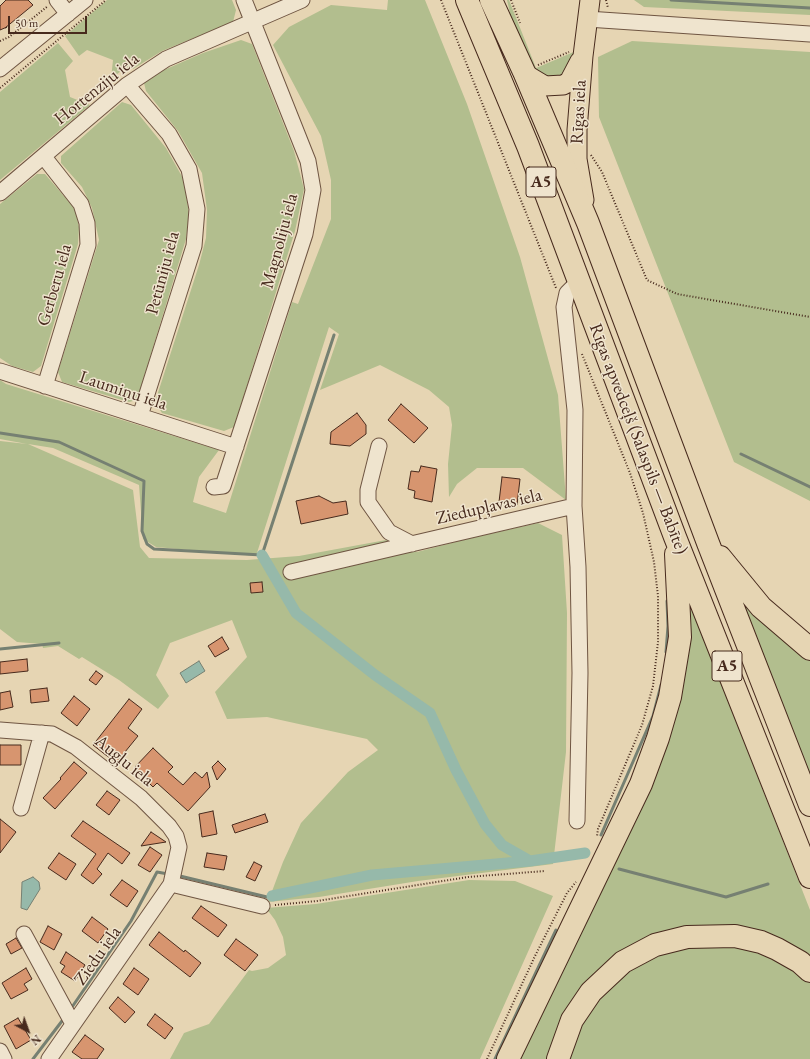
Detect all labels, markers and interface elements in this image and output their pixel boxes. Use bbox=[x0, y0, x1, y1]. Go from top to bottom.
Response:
scale bar bbox=[10, 8, 89, 34]
text: 50 m bbox=[15, 15, 38, 31]
street label: Hortenziju iela bbox=[50, 48, 144, 130]
street label: Rīgas iela bbox=[567, 79, 591, 145]
road number: A5 bbox=[526, 167, 556, 197]
street label: Magnoliju iela bbox=[257, 191, 303, 291]
street label: Petūniju iela bbox=[142, 229, 184, 317]
street label: Gerberu iela bbox=[33, 241, 77, 329]
street label: Rīgas apvedceļš (Salaspils — Babīte) bbox=[584, 321, 692, 557]
street label: Laumiņu iela bbox=[76, 367, 170, 415]
street label: Ziedupļavas iela bbox=[434, 484, 544, 530]
road number: A5 bbox=[712, 651, 742, 681]
street label: Augļu iela bbox=[90, 731, 158, 791]
street label: Ziedu iela bbox=[70, 922, 126, 990]
north arrow bbox=[8, 1011, 48, 1051]
text: N bbox=[28, 1032, 44, 1048]

